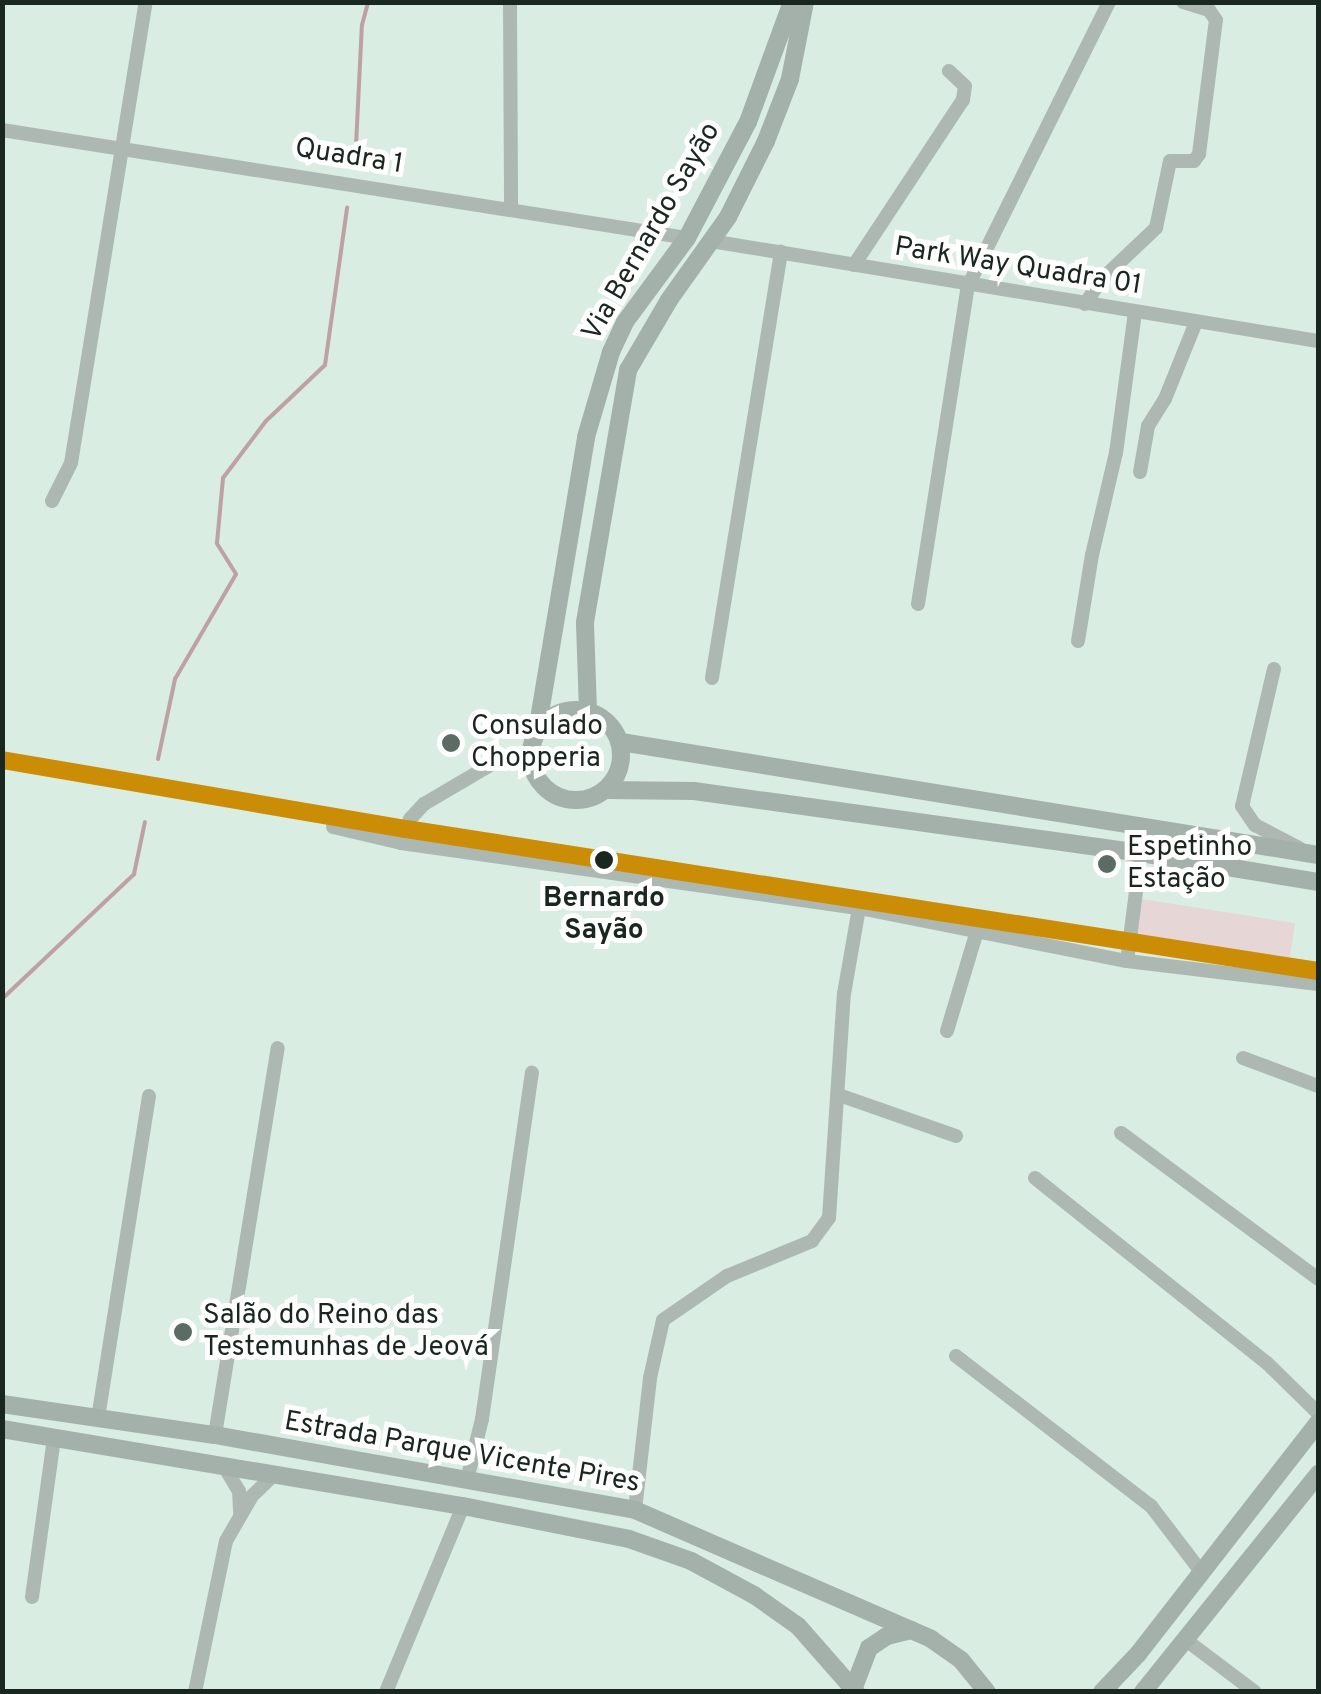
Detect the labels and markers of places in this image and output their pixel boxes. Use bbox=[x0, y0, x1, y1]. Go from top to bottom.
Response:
place label: Consulado Chopperia bbox=[471, 710, 603, 776]
marker: Consulado Chopperia bbox=[440, 732, 462, 754]
place label: Espetinho Estação bbox=[1127, 831, 1252, 897]
marker: Bernardo Sayão bbox=[587, 843, 621, 877]
marker: Espetinho Estação bbox=[1096, 853, 1118, 875]
place label: Bernardo Sayão bbox=[543, 882, 665, 948]
place label: Salão do Reino das Testemunhas de Jeová bbox=[203, 1299, 489, 1365]
marker: Salão do Reino das Testemunhas de Jeová bbox=[172, 1321, 194, 1343]

